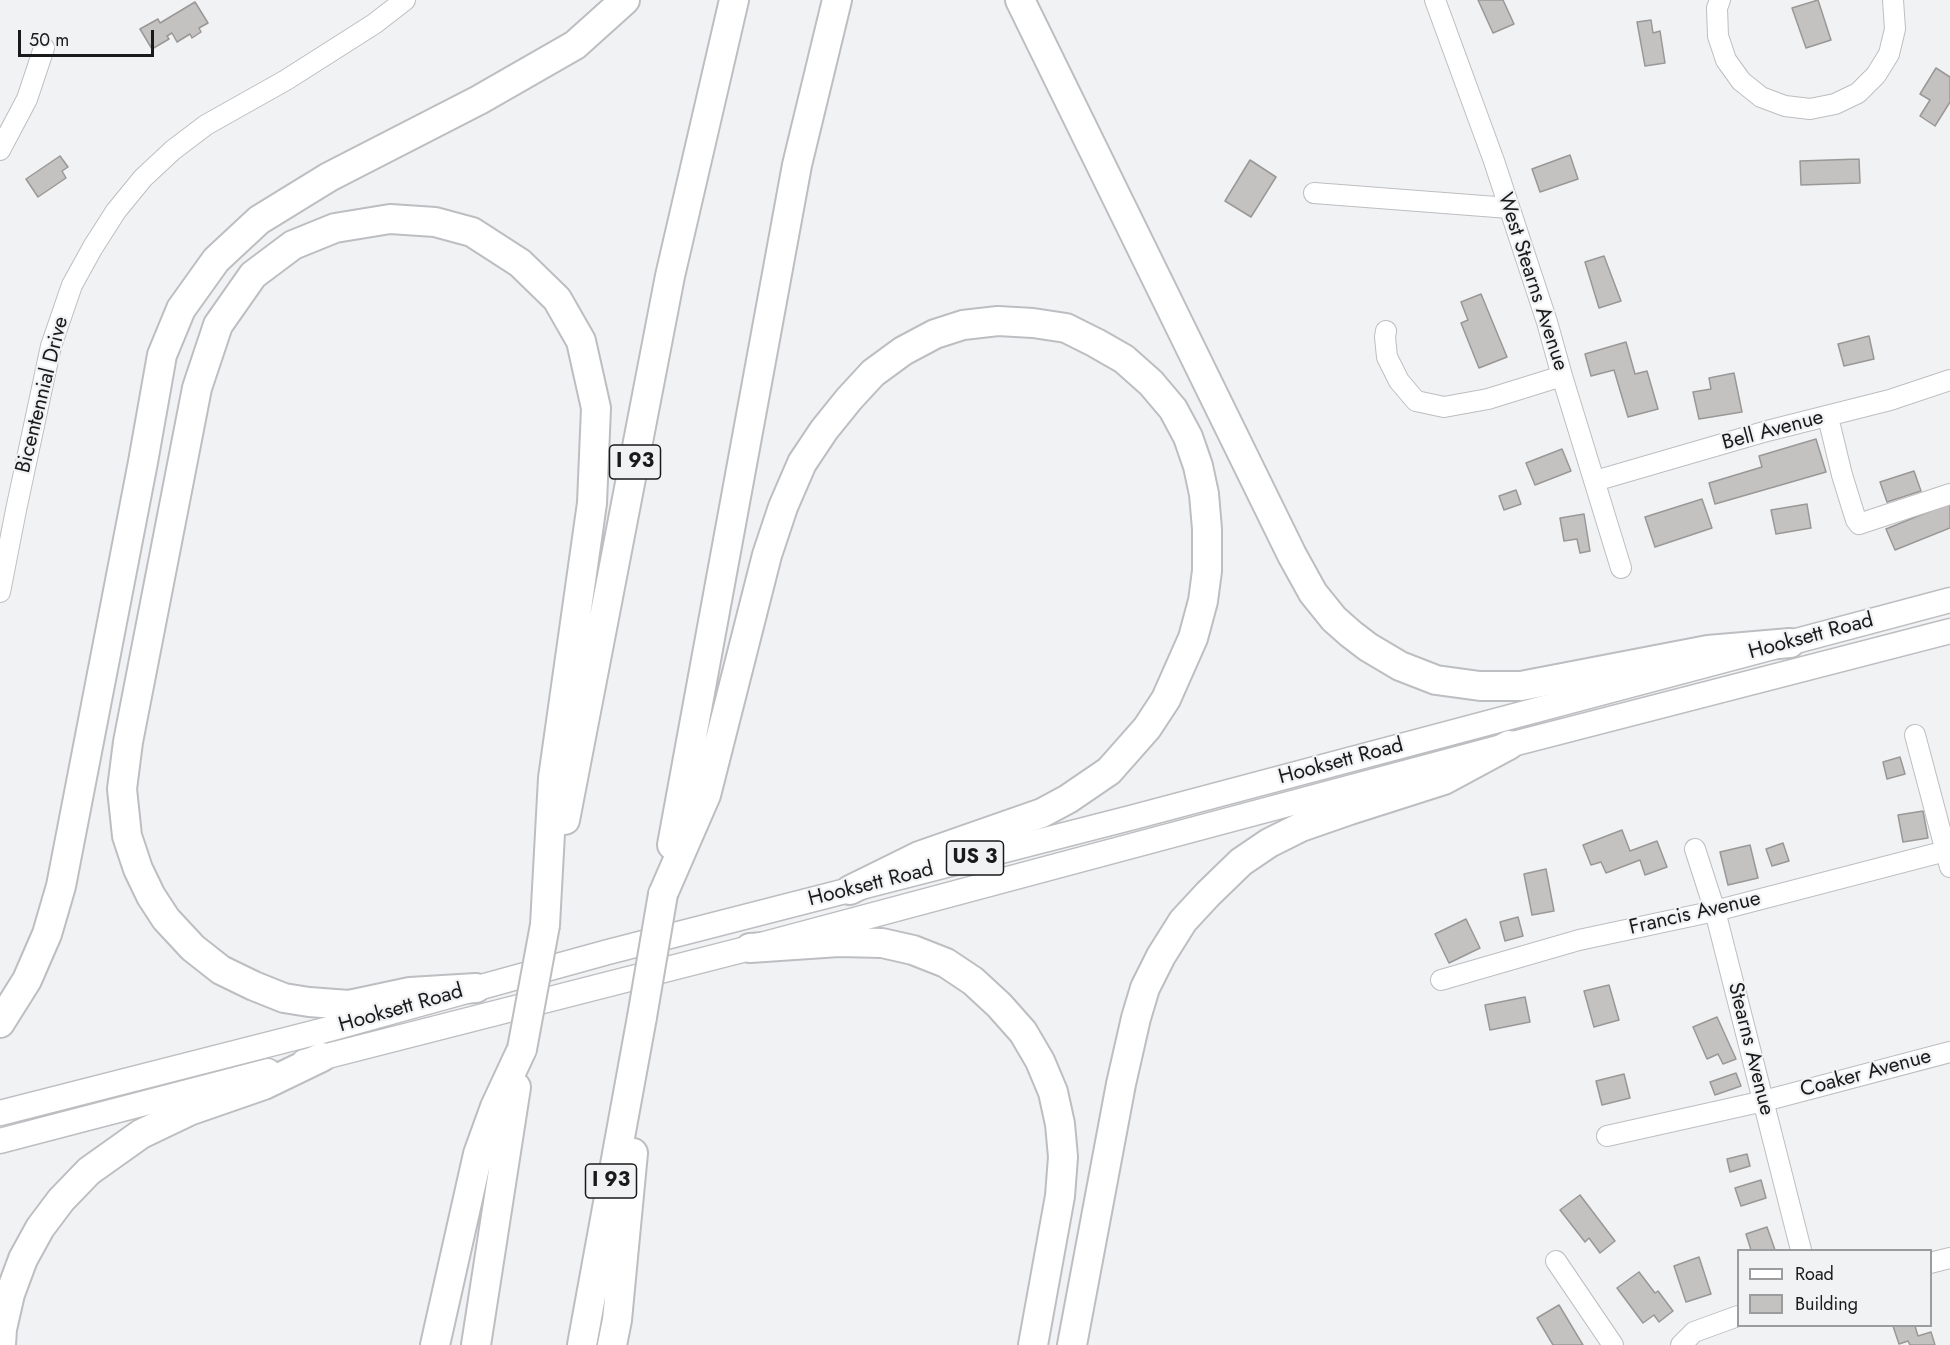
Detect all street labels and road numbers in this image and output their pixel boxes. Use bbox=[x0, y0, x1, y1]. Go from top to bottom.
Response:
street label: West Stearns Avenue bbox=[1491, 190, 1573, 374]
street label: Bicentennial Drive bbox=[11, 314, 75, 476]
street label: Bell Avenue bbox=[1720, 405, 1826, 457]
road number: I 93 bbox=[610, 445, 660, 479]
street label: Hooksett Road bbox=[1746, 608, 1876, 666]
street label: Hooksett Road bbox=[1276, 733, 1406, 791]
road number: US 3 bbox=[946, 841, 1004, 875]
street label: Hooksett Road bbox=[806, 857, 936, 913]
street label: Francis Avenue bbox=[1627, 887, 1763, 941]
street label: Hooksett Road bbox=[336, 979, 466, 1039]
street label: Stearns Avenue bbox=[1721, 980, 1779, 1118]
street label: Coaker Avenue bbox=[1798, 1044, 1934, 1104]
road number: I 93 bbox=[586, 1164, 636, 1198]

